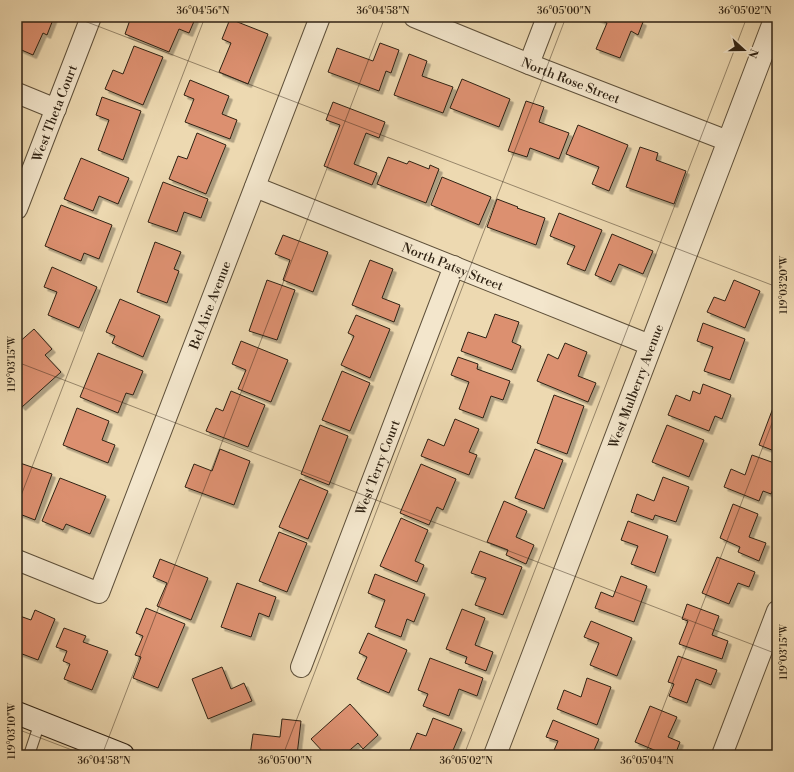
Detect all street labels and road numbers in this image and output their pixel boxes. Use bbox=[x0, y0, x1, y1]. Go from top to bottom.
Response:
street label: North Rose Street bbox=[519, 55, 622, 108]
street label: West Theta Court bbox=[29, 62, 81, 165]
street label: North Patsy Street bbox=[399, 240, 506, 295]
street label: Bel Aire Avenue bbox=[186, 258, 235, 353]
street label: West Mulberry Avenue bbox=[605, 322, 667, 451]
street label: West Terry Court bbox=[352, 417, 404, 518]

